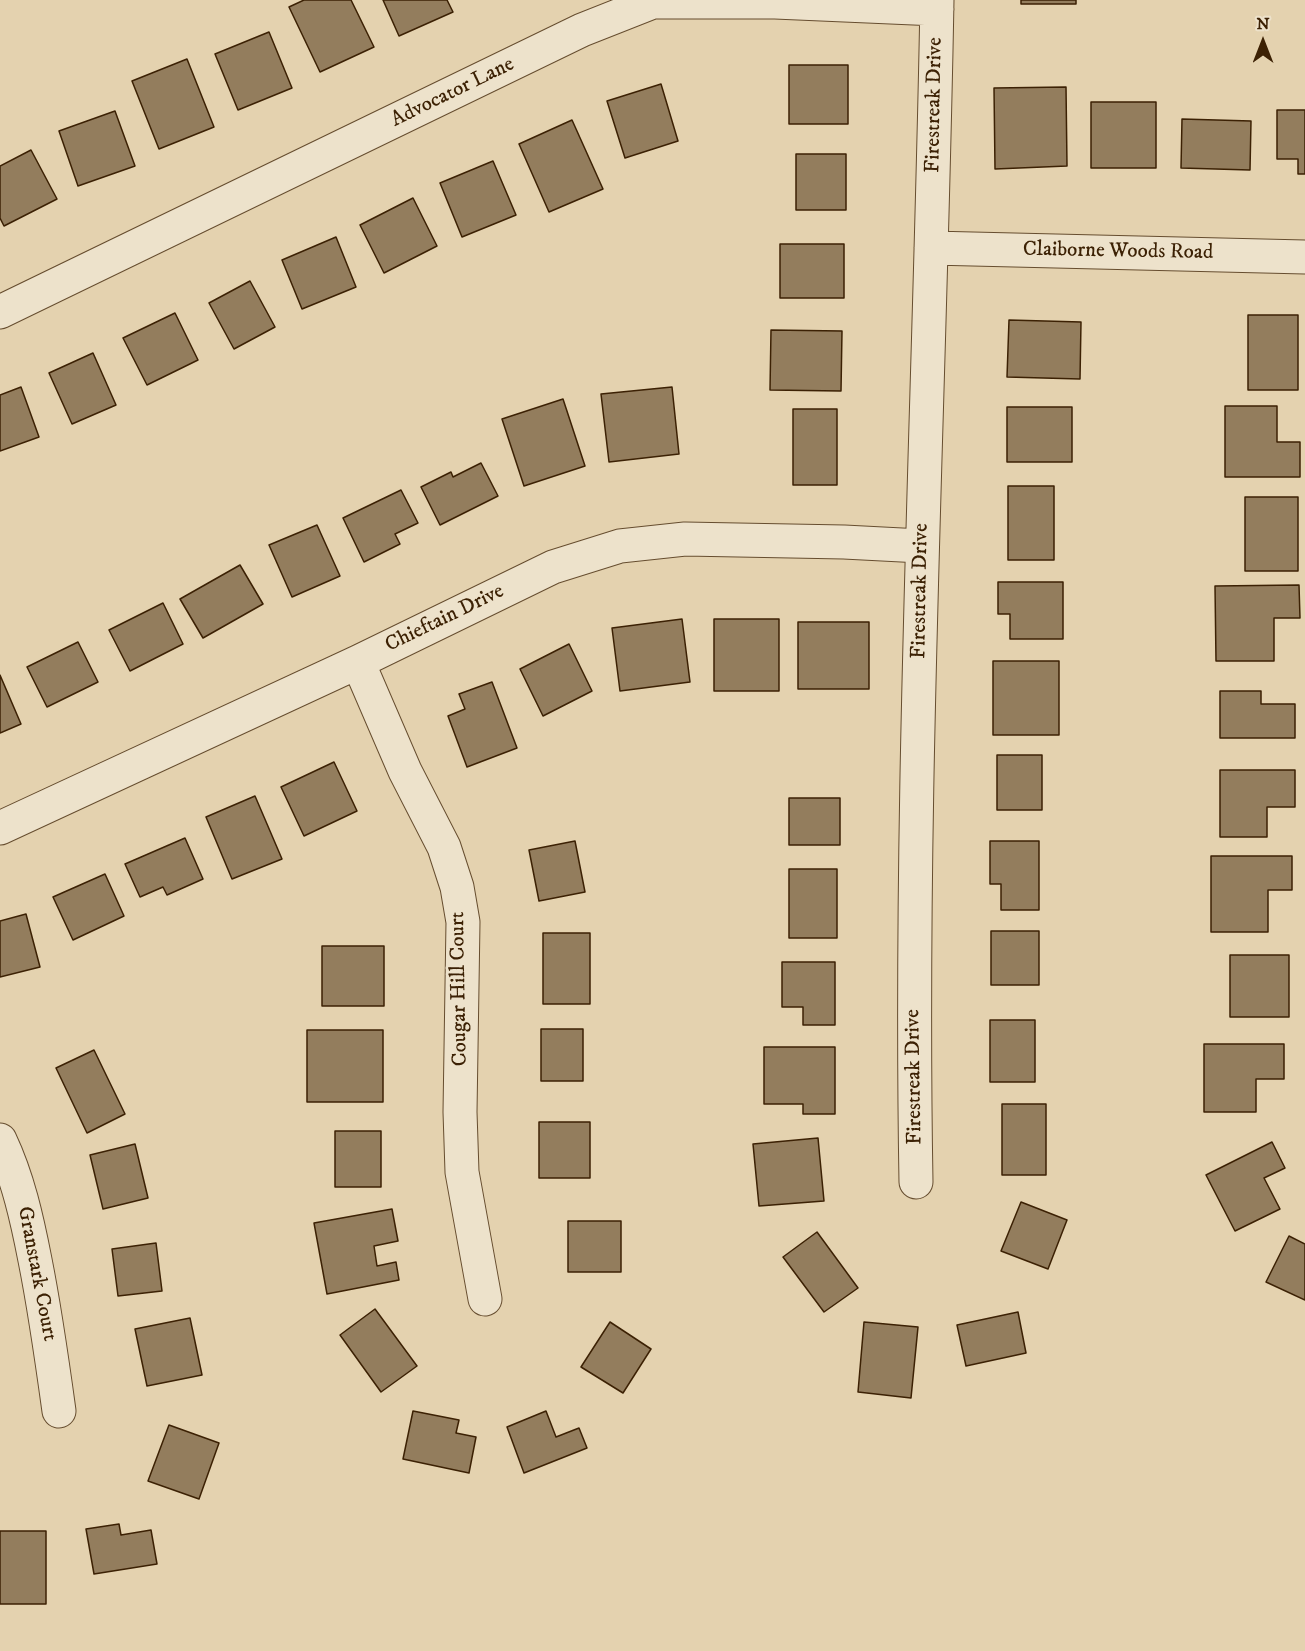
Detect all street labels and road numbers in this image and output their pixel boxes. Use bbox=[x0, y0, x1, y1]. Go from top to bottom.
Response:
street label: Firestreak Drive bbox=[921, 37, 949, 173]
street label: Advocator Lane bbox=[387, 52, 519, 134]
street label: Claiborne Woods Road bbox=[1022, 238, 1214, 266]
street label: Firestreak Drive bbox=[907, 523, 935, 659]
street label: Chieftain Drive bbox=[381, 579, 509, 659]
street label: Cougar Hill Court bbox=[446, 911, 474, 1067]
street label: Firestreak Drive bbox=[901, 1009, 929, 1145]
street label: Granstark Court bbox=[11, 1205, 61, 1343]

